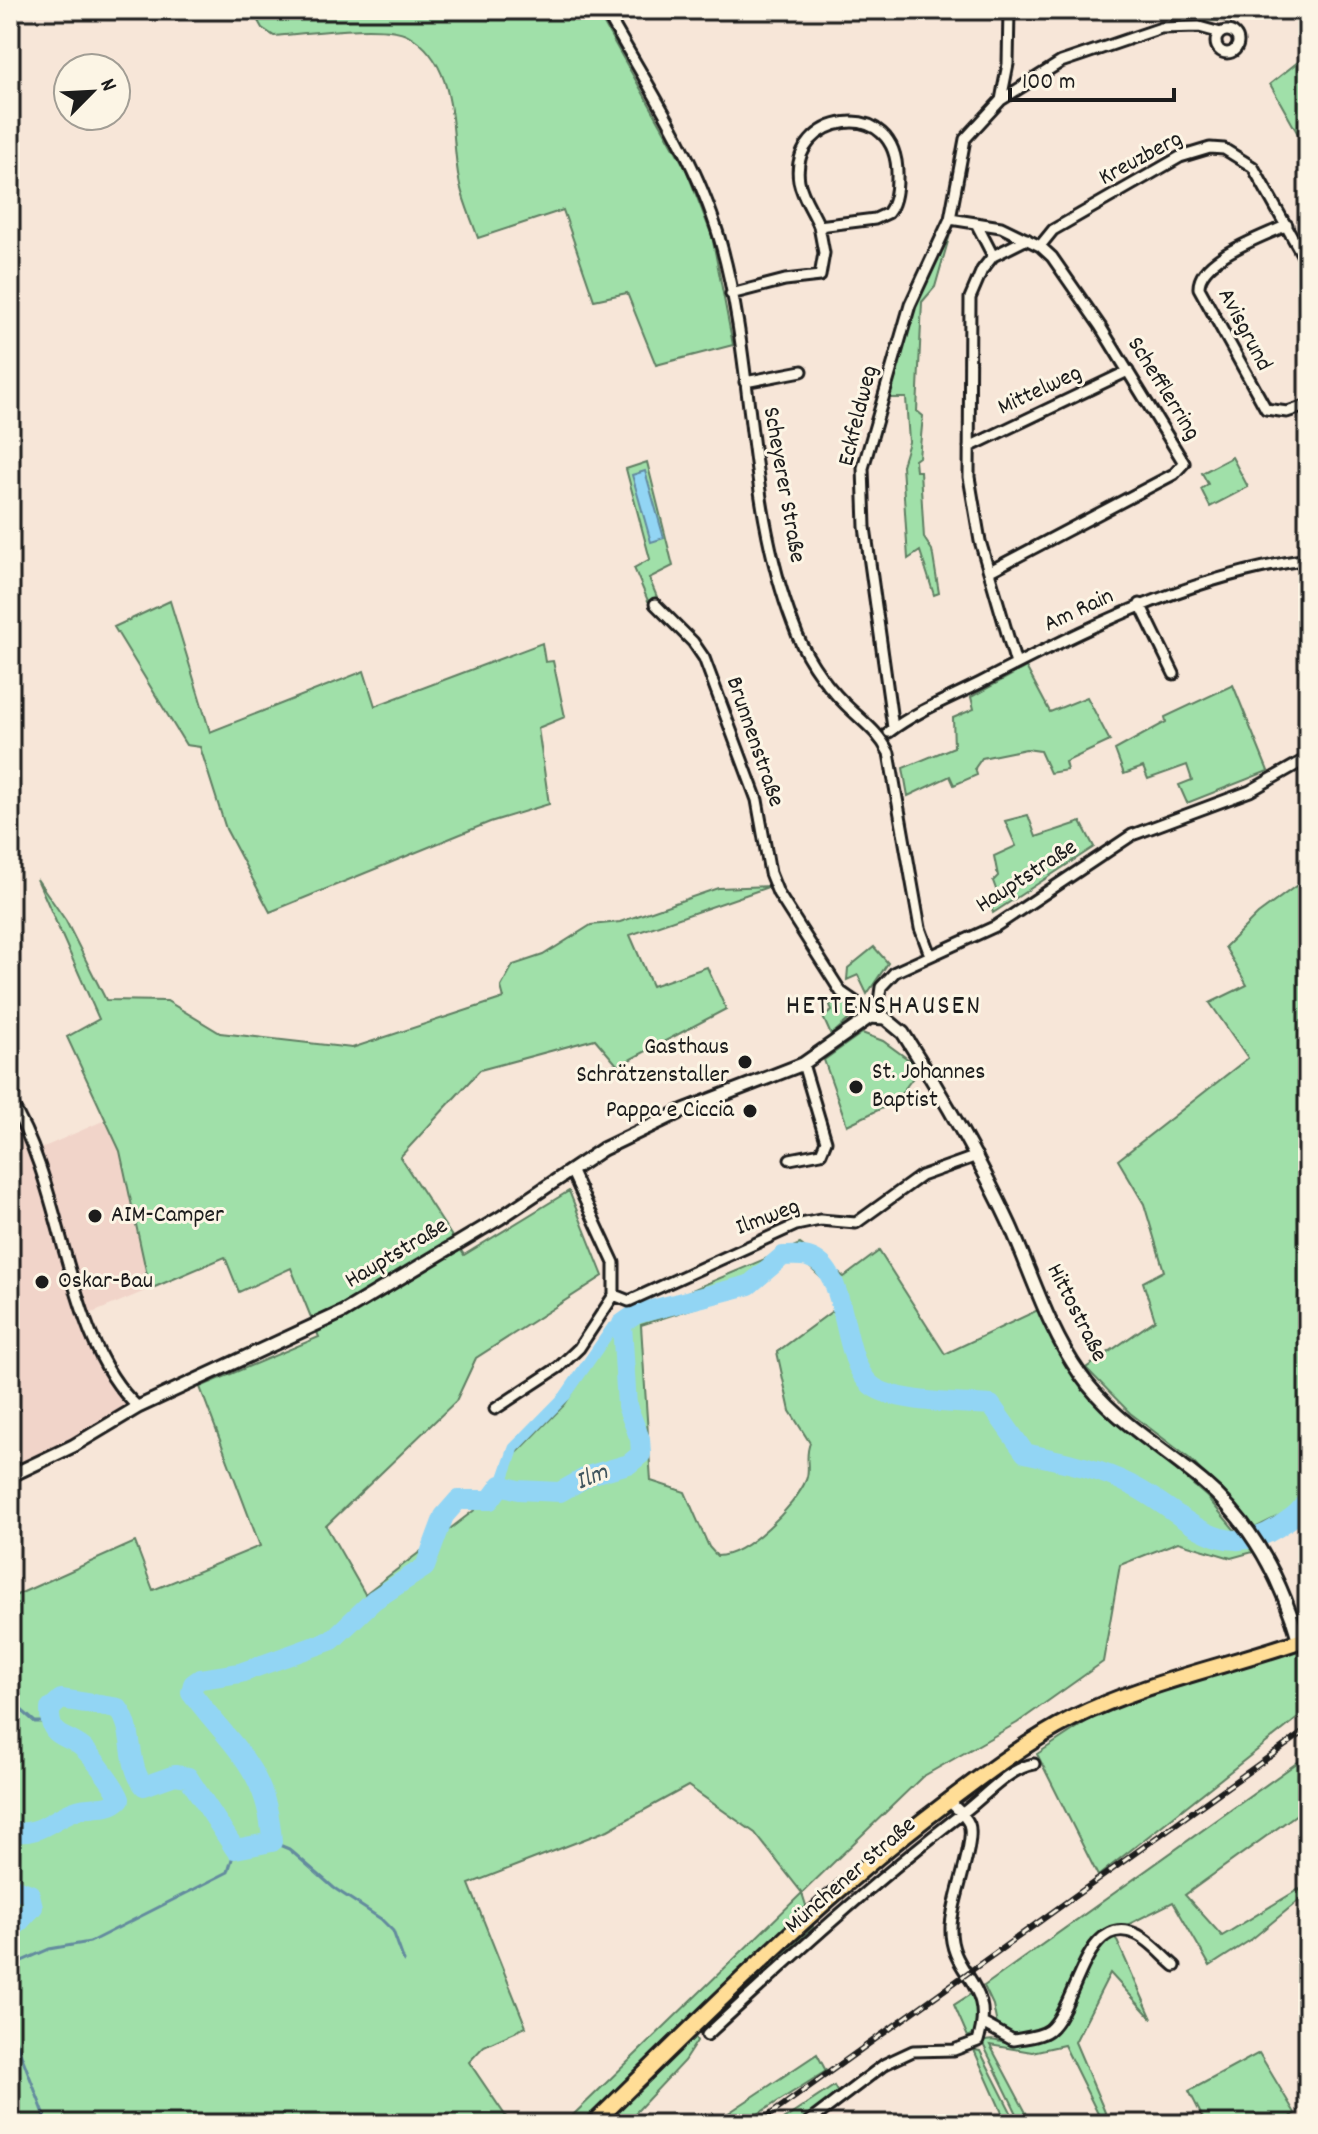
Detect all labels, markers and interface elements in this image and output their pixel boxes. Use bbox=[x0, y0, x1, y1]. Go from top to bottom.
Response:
north arrow bbox=[52, 52, 132, 132]
scale bar bbox=[1010, 52, 1174, 102]
text: 100 m bbox=[1022, 66, 1075, 100]
text: N bbox=[91, 74, 123, 97]
street label: Kreuzberg bbox=[1093, 123, 1189, 195]
street label: Avisgrund bbox=[1208, 282, 1280, 378]
street label: Schefflerring bbox=[1118, 330, 1208, 448]
street label: Mittelweg bbox=[992, 357, 1088, 425]
street label: Eckfeldweg bbox=[830, 362, 888, 470]
street label: Scheyerer Straße bbox=[753, 404, 813, 566]
street label: Am Rain bbox=[1039, 580, 1119, 642]
street label: Brunnenstraße bbox=[716, 672, 792, 812]
street label: Hauptstraße bbox=[970, 831, 1084, 923]
district label: HETTENSHAUSEN bbox=[786, 988, 982, 1028]
place label: Gasthaus Schrätzenstaller bbox=[576, 1031, 729, 1093]
marker: Gasthaus Schrätzenstaller bbox=[736, 1053, 754, 1071]
place label: St. Johannes Baptist bbox=[872, 1056, 985, 1118]
marker: St. Johannes Baptist bbox=[847, 1078, 865, 1096]
place label: Pappa e Ciccia bbox=[606, 1094, 735, 1128]
marker: Pappa e Ciccia bbox=[741, 1102, 759, 1120]
street label: Ilmweg bbox=[731, 1190, 805, 1246]
place label: AIM-Camper bbox=[111, 1199, 224, 1233]
marker: AIM-Camper bbox=[86, 1207, 104, 1225]
street label: Hauptstraße bbox=[339, 1210, 455, 1298]
street label: Hittostraße bbox=[1037, 1258, 1115, 1368]
place label: Oskar-Bau bbox=[58, 1265, 153, 1299]
marker: Oskar-Bau bbox=[33, 1273, 51, 1291]
water label: Ilm bbox=[570, 1454, 615, 1501]
street label: Münchener Straße bbox=[778, 1809, 924, 1943]

